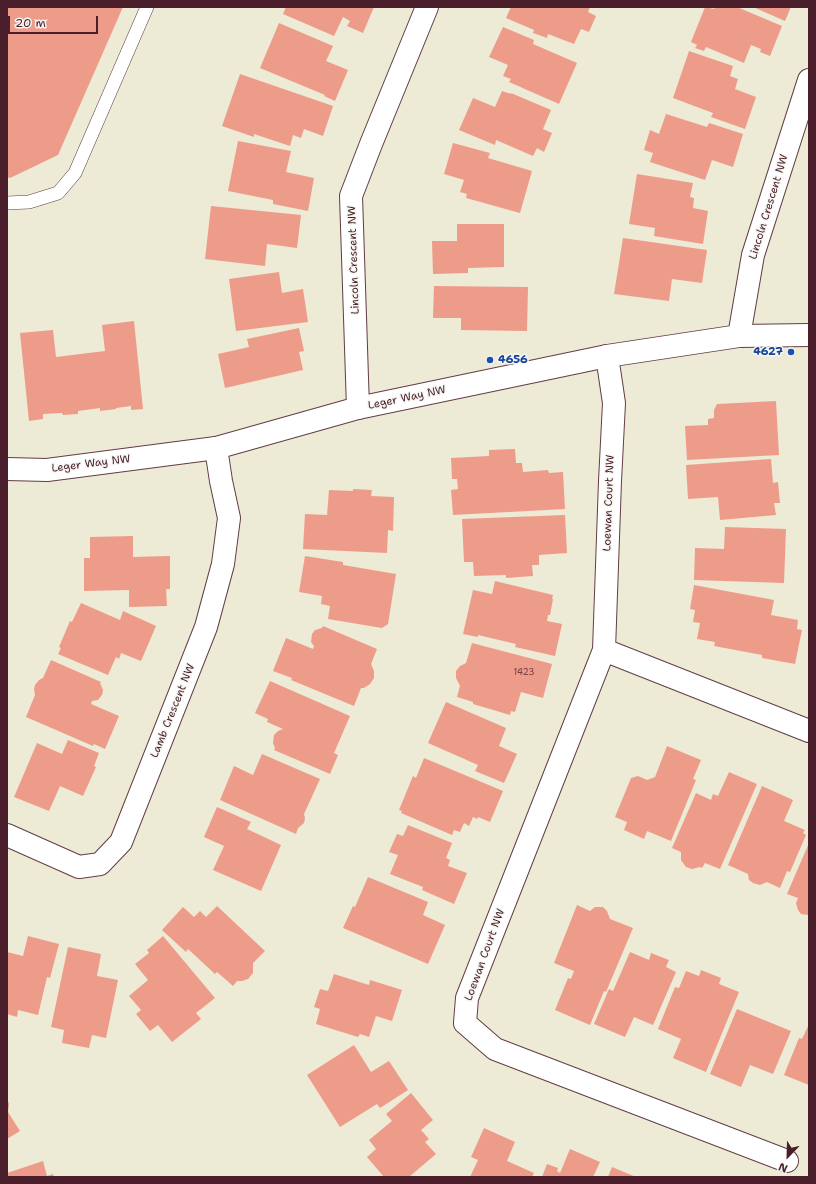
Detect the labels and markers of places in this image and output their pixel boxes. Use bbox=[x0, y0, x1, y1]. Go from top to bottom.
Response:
place label: 4627 bbox=[753, 345, 783, 359]
marker: 4627 bbox=[786, 347, 796, 357]
place label: 4656 bbox=[498, 353, 528, 367]
marker: 4656 bbox=[485, 355, 495, 365]

